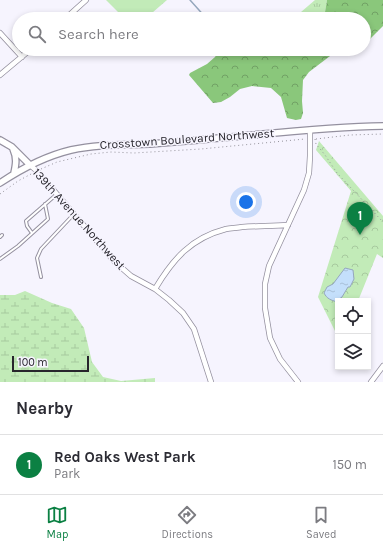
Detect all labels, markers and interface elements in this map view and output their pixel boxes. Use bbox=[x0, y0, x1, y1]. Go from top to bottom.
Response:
search box bbox=[12, 12, 371, 56]
icon: search bbox=[26, 23, 48, 45]
text: Search here bbox=[58, 25, 139, 43]
street label: Crosstown Boulevard Northwest bbox=[99, 126, 275, 152]
street label: 139th Avenue Northwest bbox=[30, 165, 129, 273]
your location bbox=[236, 192, 256, 212]
pin: 1 bbox=[347, 202, 373, 235]
map controls bbox=[335, 298, 371, 370]
button: locate bbox=[335, 298, 371, 334]
button: layers bbox=[335, 334, 371, 370]
scale bar bbox=[12, 354, 89, 373]
text: 100 m bbox=[18, 356, 48, 369]
text: Nearby bbox=[16, 398, 73, 418]
text: Red Oaks West Park bbox=[54, 448, 196, 466]
text: 1 bbox=[27, 457, 31, 472]
text: 150 m bbox=[332, 457, 367, 472]
text: Park bbox=[54, 466, 80, 481]
tab: Map bbox=[46, 504, 68, 541]
tab: Directions bbox=[161, 504, 213, 541]
tab: Saved bbox=[306, 504, 337, 541]

